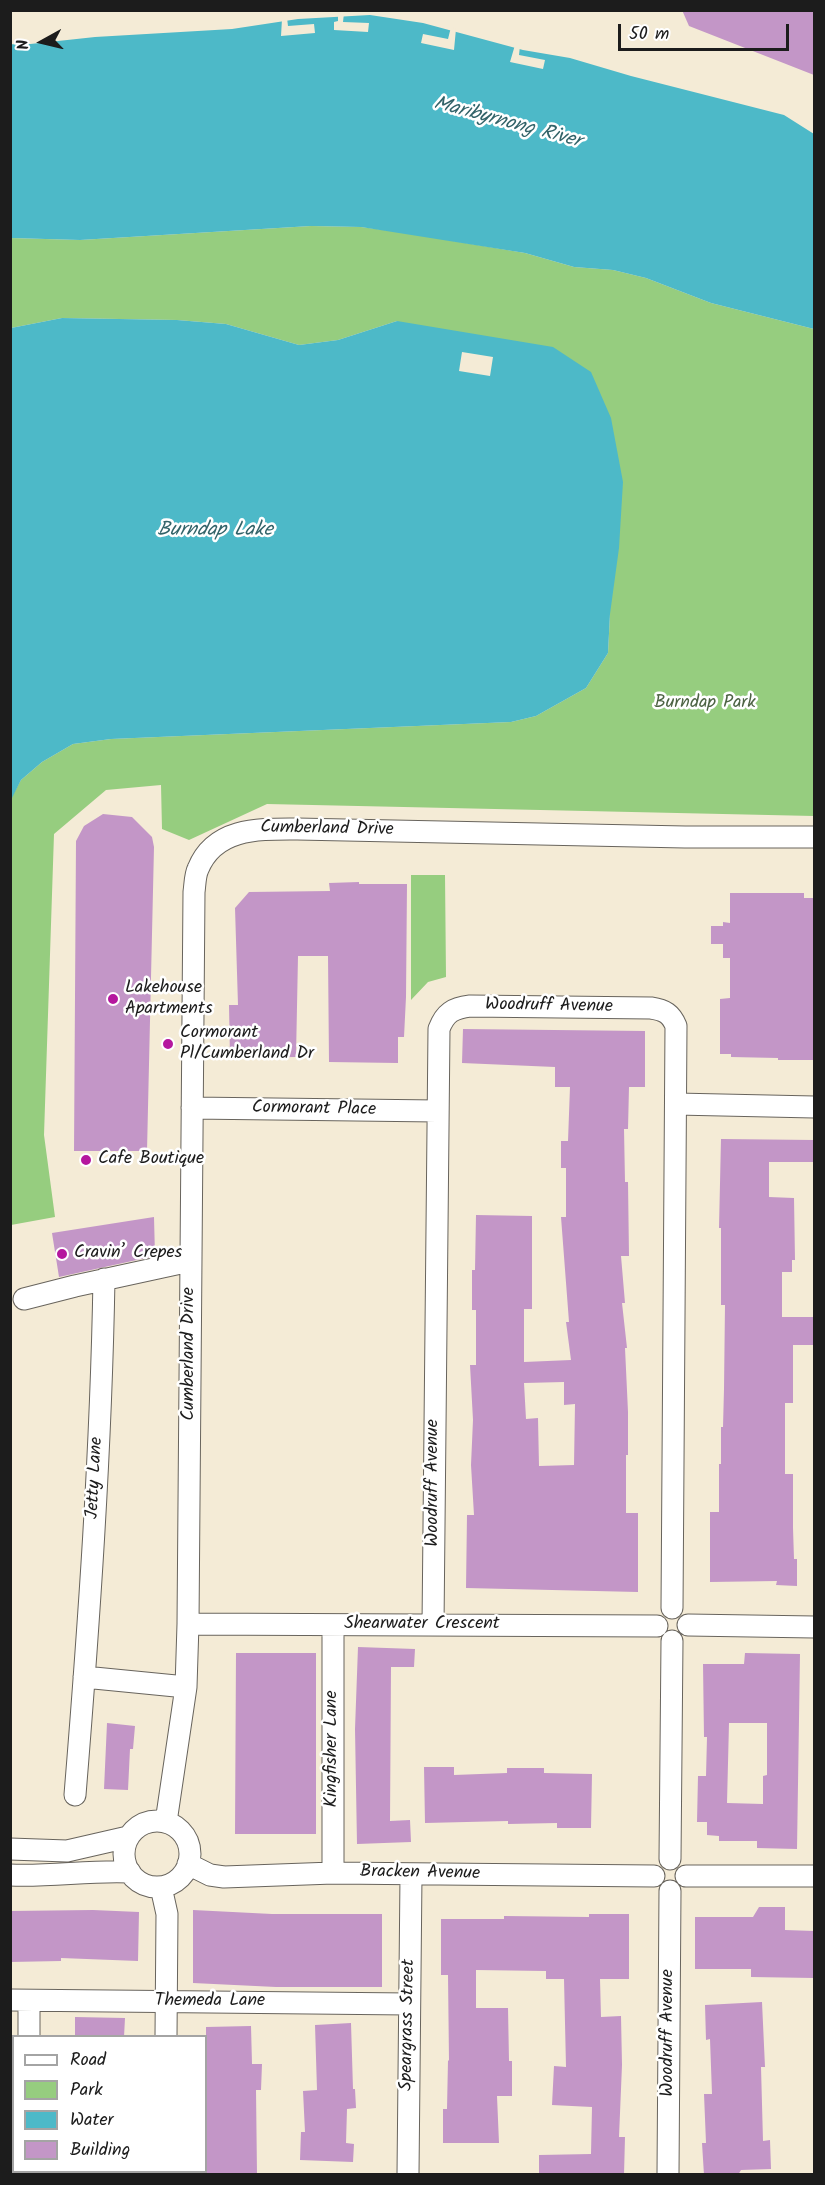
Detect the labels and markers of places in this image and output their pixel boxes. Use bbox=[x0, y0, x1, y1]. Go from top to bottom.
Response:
place label: Lakehouse Apartments bbox=[125, 978, 213, 1020]
marker: Lakehouse Apartments bbox=[106, 992, 120, 1006]
place label: Cormorant Pl/Cumberland Dr bbox=[180, 1023, 314, 1066]
marker: Cormorant Pl/Cumberland Dr bbox=[161, 1037, 175, 1051]
place label: Cafe Boutique bbox=[98, 1149, 204, 1171]
marker: Cafe Boutique bbox=[79, 1153, 93, 1167]
place label: Cravin’ Crepes bbox=[74, 1243, 182, 1265]
marker: Cravin’ Crepes bbox=[55, 1247, 69, 1261]

